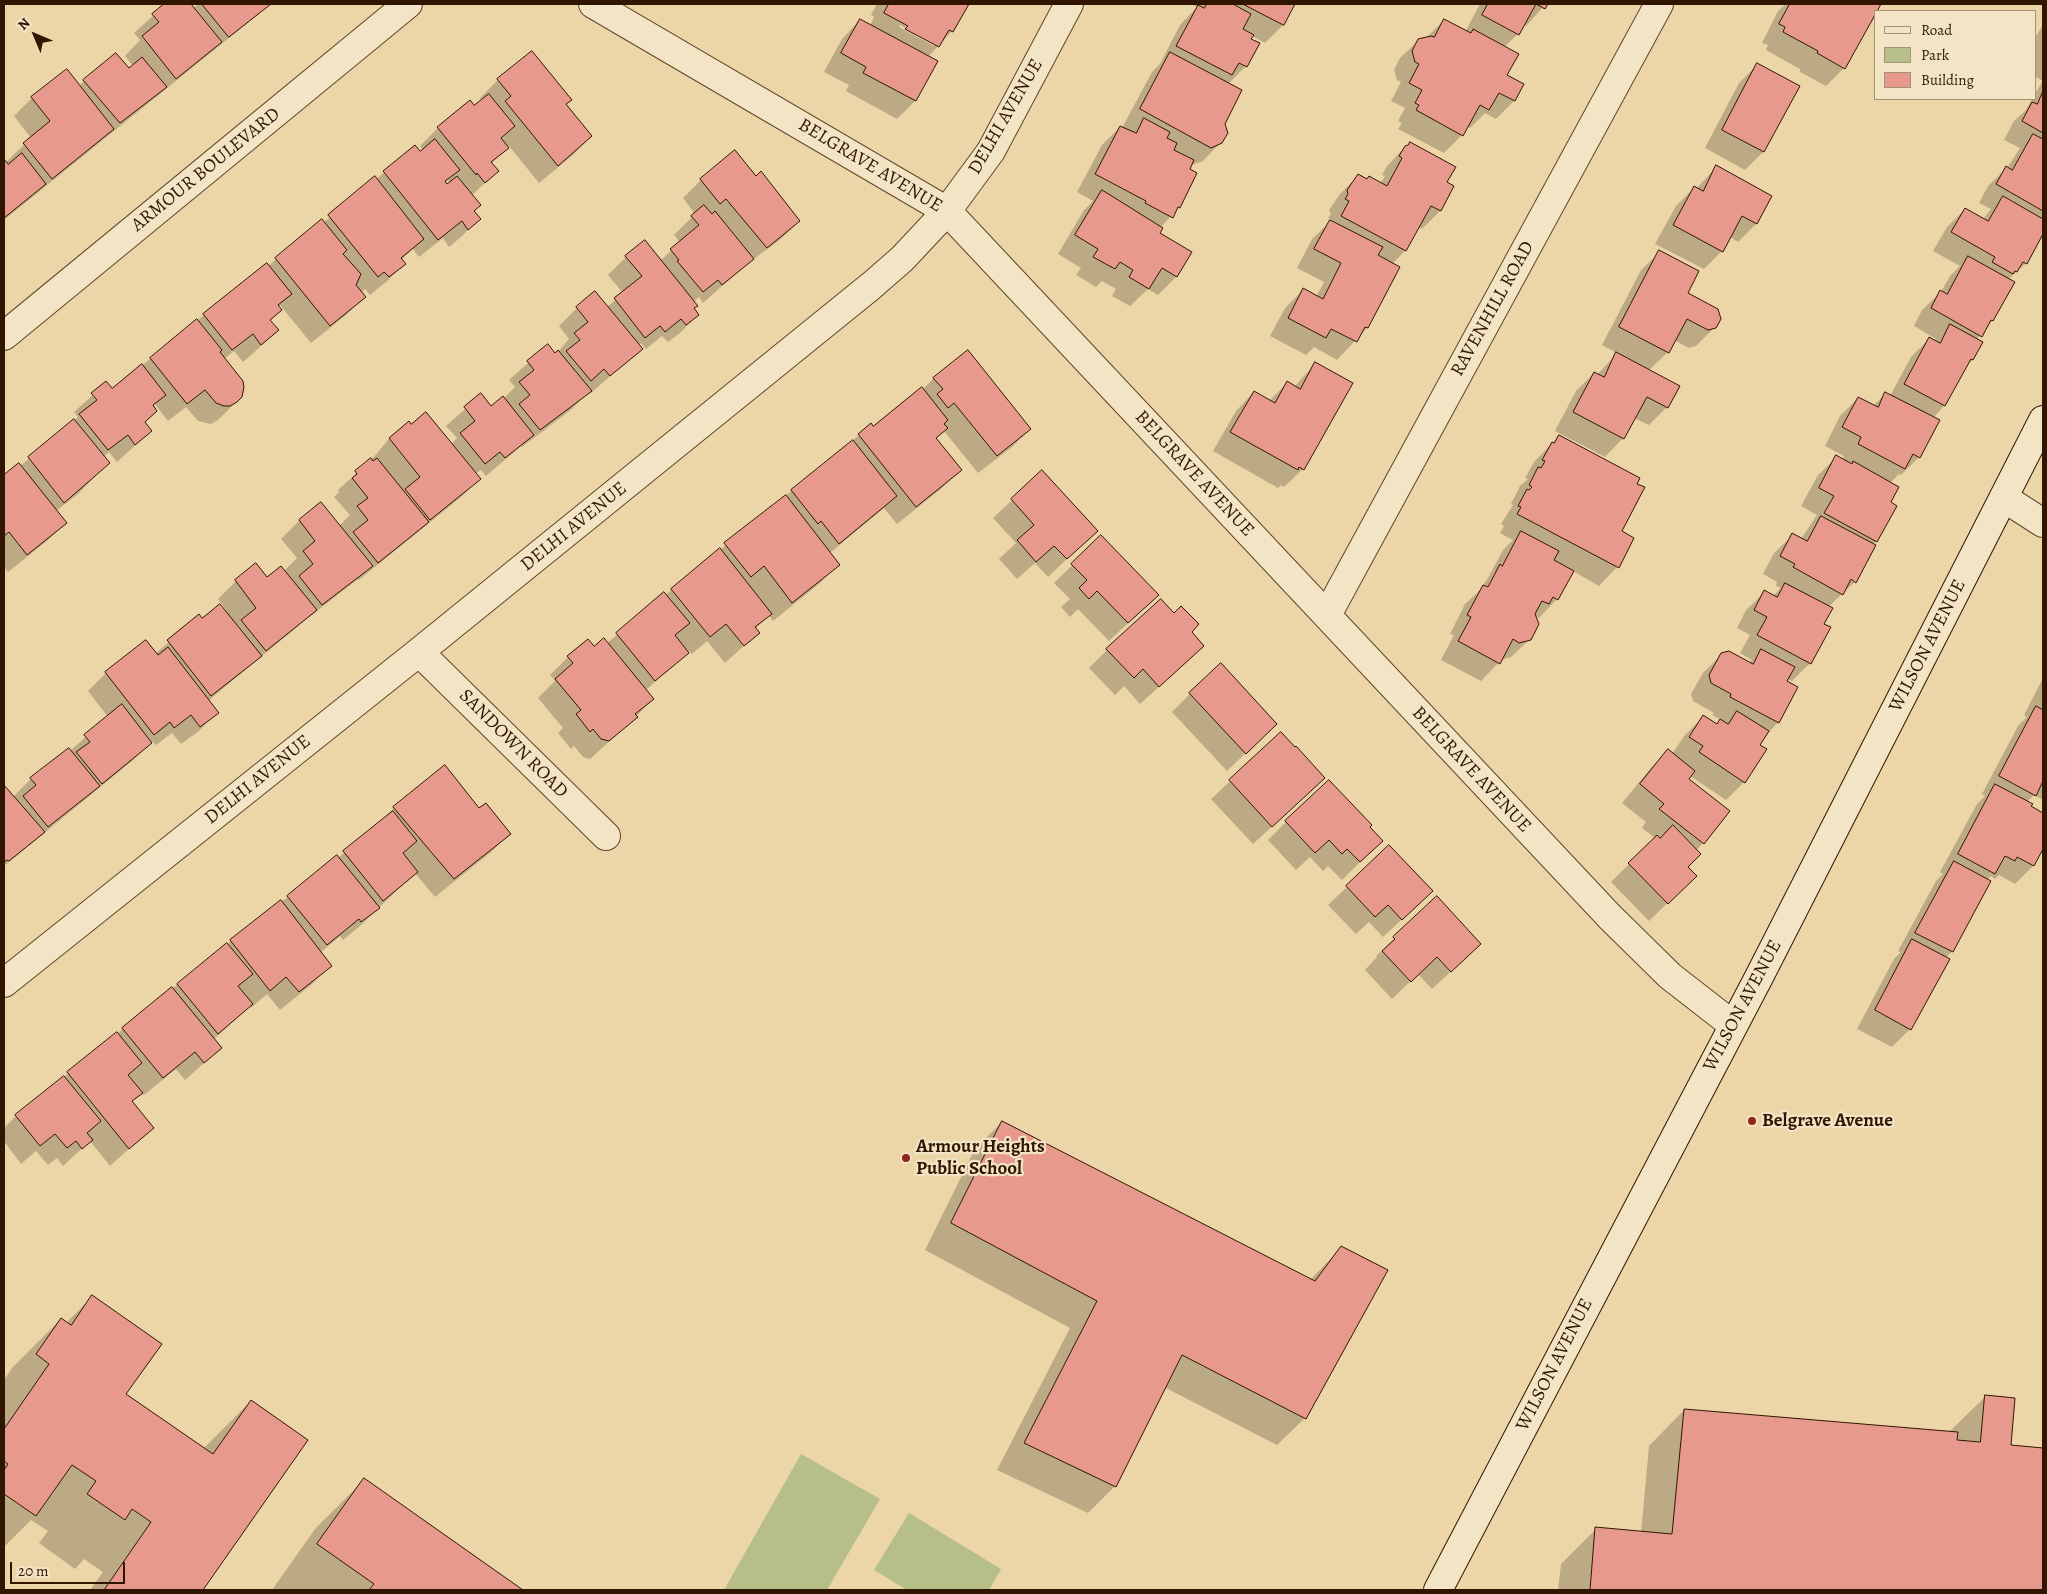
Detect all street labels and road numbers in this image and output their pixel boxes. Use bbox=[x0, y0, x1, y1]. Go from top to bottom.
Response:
street label: DELHI AVENUE bbox=[964, 55, 1048, 179]
street label: ARMOUR BOULEVARD bbox=[127, 103, 285, 237]
street label: BELGRAVE AVENUE bbox=[794, 114, 946, 218]
street label: RAVENHILL ROAD bbox=[1446, 237, 1540, 381]
street label: BELGRAVE AVENUE bbox=[1130, 406, 1258, 542]
street label: DELHI AVENUE bbox=[516, 477, 632, 577]
street label: WILSON AVENUE bbox=[1885, 576, 1971, 716]
street label: SANDOWN ROAD bbox=[454, 685, 572, 803]
street label: BELGRAVE AVENUE bbox=[1407, 702, 1535, 838]
street label: DELHI AVENUE bbox=[200, 730, 316, 830]
street label: WILSON AVENUE bbox=[1699, 936, 1787, 1076]
street label: WILSON AVENUE bbox=[1512, 1295, 1598, 1435]

